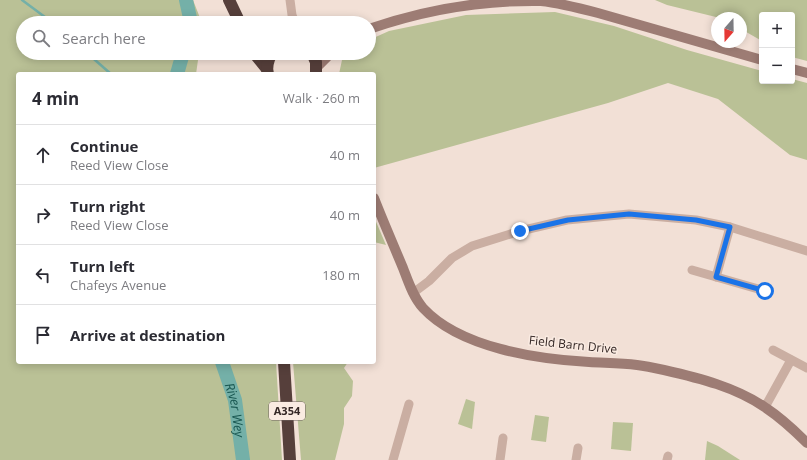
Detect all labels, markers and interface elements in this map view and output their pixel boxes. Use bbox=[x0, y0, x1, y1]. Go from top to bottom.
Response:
north arrow bbox=[711, 12, 747, 48]
map controls bbox=[759, 12, 795, 84]
button: + bbox=[759, 12, 795, 48]
search box bbox=[16, 16, 376, 60]
icon: search bbox=[30, 27, 52, 49]
text: Search here bbox=[62, 28, 146, 48]
button: − bbox=[759, 48, 795, 84]
text: 4 min bbox=[32, 87, 79, 110]
text: Walk · 260 m bbox=[283, 89, 360, 107]
text: Continue bbox=[70, 136, 138, 156]
icon: ahead bbox=[32, 144, 54, 166]
text: 40 m bbox=[330, 146, 360, 164]
text: Reed View Close bbox=[70, 156, 169, 174]
text: Turn right bbox=[70, 196, 145, 216]
icon: right bbox=[32, 204, 54, 226]
text: 40 m bbox=[330, 206, 360, 224]
text: Reed View Close bbox=[70, 216, 169, 234]
route end bbox=[511, 222, 529, 240]
text: Turn left bbox=[70, 256, 135, 276]
icon: left bbox=[32, 264, 54, 286]
text: 180 m bbox=[322, 266, 360, 284]
text: Chafeys Avenue bbox=[70, 276, 166, 294]
route start bbox=[756, 282, 774, 300]
icon: arrive bbox=[32, 324, 54, 346]
text: Arrive at destination bbox=[70, 325, 225, 345]
street label: Field Barn Drive bbox=[528, 331, 618, 358]
water label: River Wey bbox=[221, 380, 249, 439]
road number: A354 bbox=[269, 402, 305, 420]

